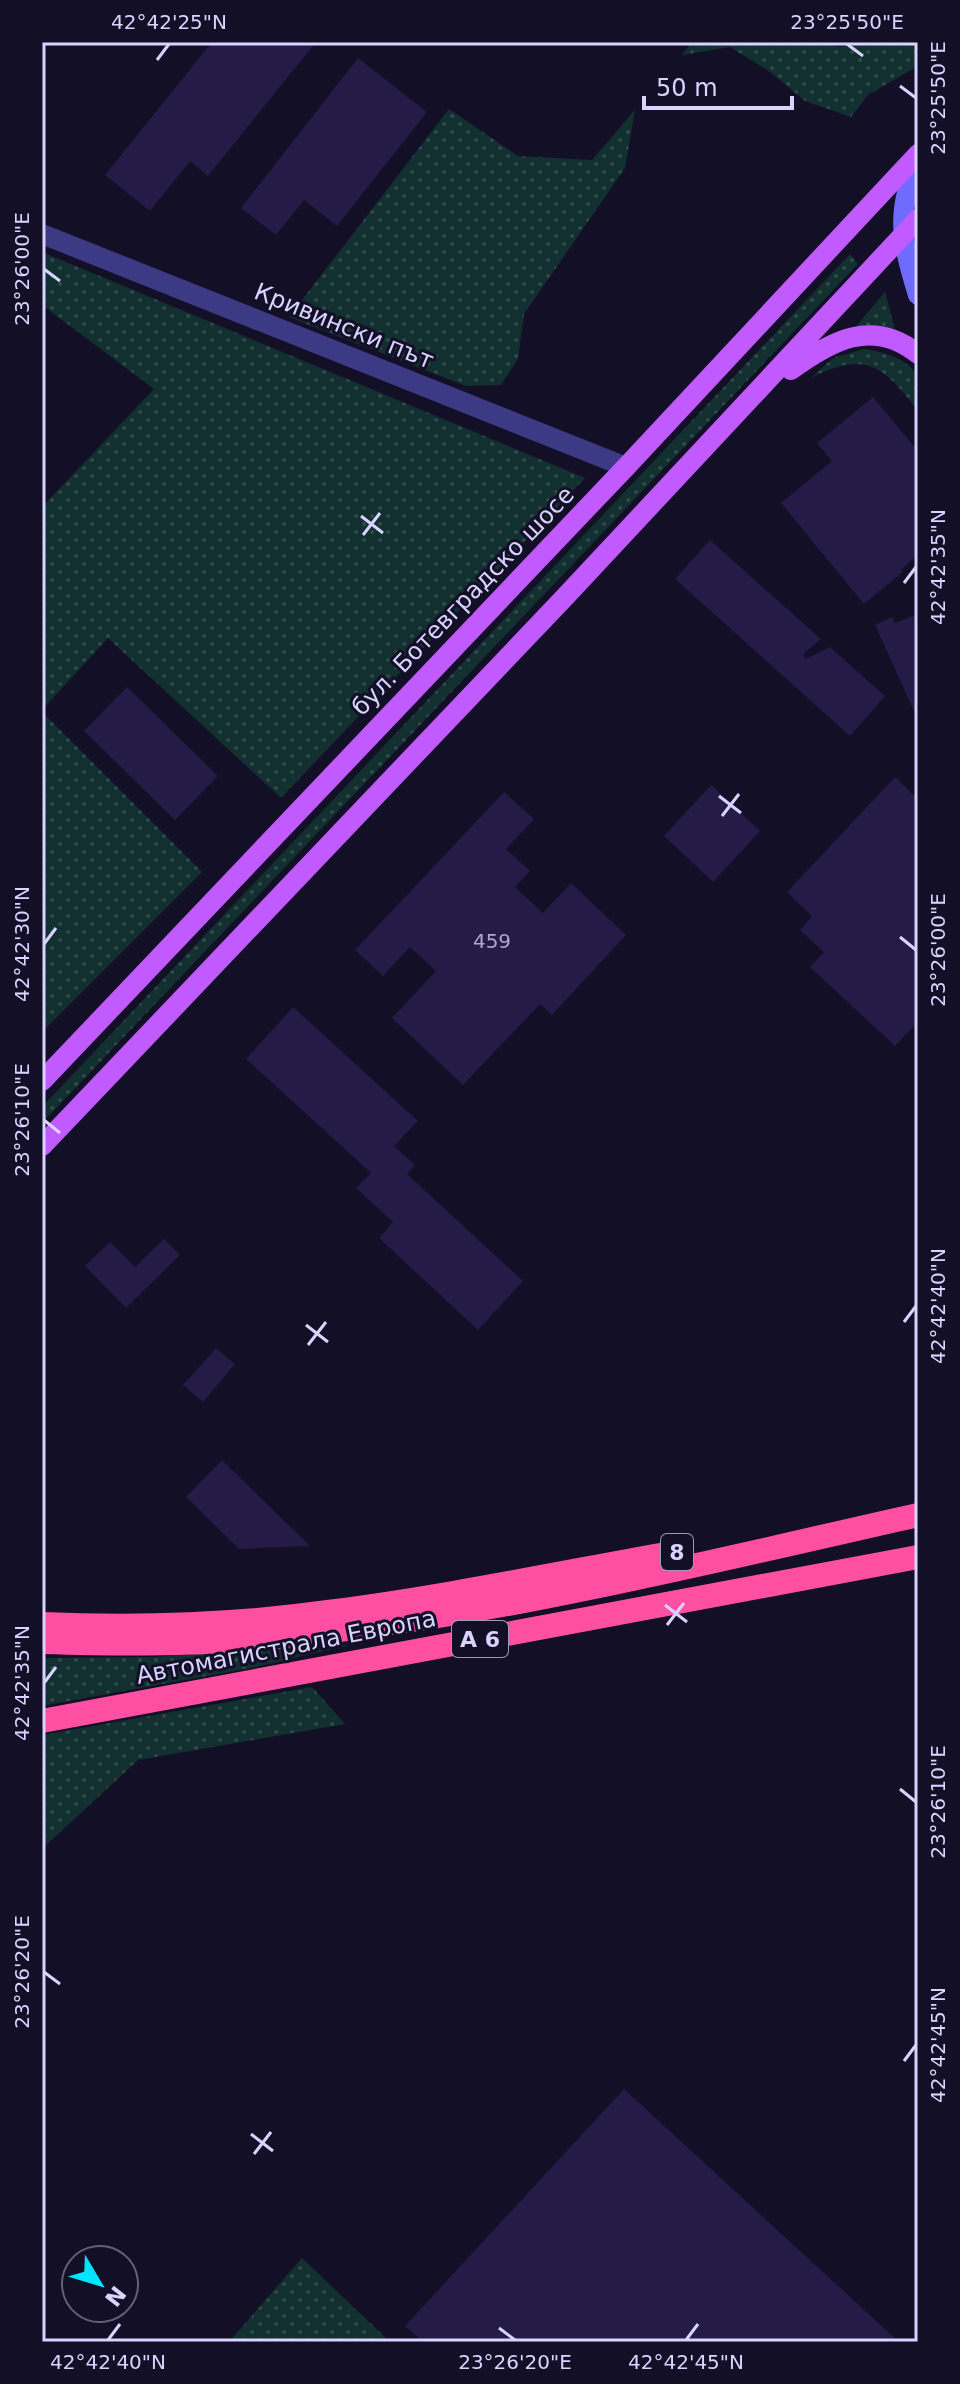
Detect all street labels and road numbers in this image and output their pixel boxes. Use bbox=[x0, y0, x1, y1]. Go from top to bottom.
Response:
street label: Кривински път bbox=[250, 277, 438, 375]
street label: бул. Ботевградско шосе bbox=[346, 481, 580, 721]
road number: 8 bbox=[661, 1534, 693, 1570]
street label: Автомагистрала Европа bbox=[134, 1604, 438, 1690]
road number: A 6 bbox=[452, 1621, 508, 1657]

